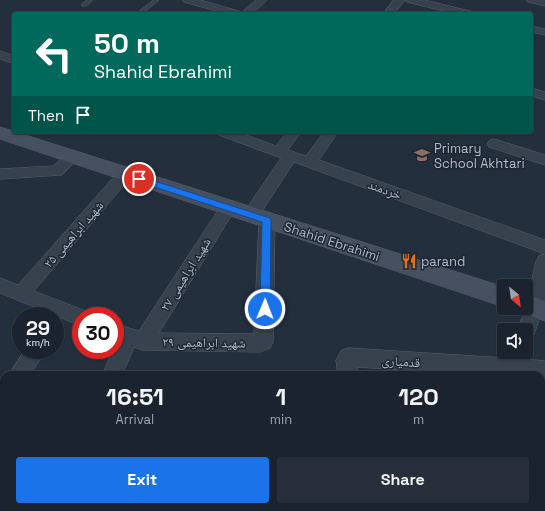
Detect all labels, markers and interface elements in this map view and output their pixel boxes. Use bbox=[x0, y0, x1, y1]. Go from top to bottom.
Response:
text: 50 m bbox=[94, 25, 160, 61]
icon: left bbox=[28, 28, 80, 80]
text: Shahid Ebrahimi bbox=[94, 60, 232, 83]
icon: arrive bbox=[72, 104, 94, 126]
text: Then bbox=[28, 106, 64, 125]
place label: Primary School Akhtari bbox=[434, 140, 525, 172]
school or university icon: Primary School Akhtari bbox=[413, 146, 431, 164]
pin bbox=[122, 162, 156, 196]
icon: arrive bbox=[128, 168, 150, 190]
street label: خردمند bbox=[366, 176, 404, 203]
street label: شهید ابراهیمی ۲۵ bbox=[40, 197, 107, 271]
street label: Shahid Ebrahimi bbox=[282, 218, 382, 265]
street label: شهید ابراهیمی ۲۷ bbox=[156, 234, 215, 314]
restaurant icon: parand bbox=[400, 252, 418, 270]
place label: parand bbox=[421, 253, 465, 270]
north arrow bbox=[497, 279, 533, 315]
map controls bbox=[497, 279, 533, 359]
position arrow bbox=[244, 288, 286, 330]
speed limit sign: 30 bbox=[72, 307, 124, 359]
text: 29 bbox=[26, 315, 50, 341]
button: sound bbox=[497, 323, 533, 359]
street label: شهید ابراهیمی ۲۹ bbox=[162, 333, 246, 352]
text: km/h bbox=[26, 336, 50, 349]
street label: قدمیاری bbox=[381, 352, 421, 371]
text: 16:51 bbox=[106, 381, 164, 412]
text: 1 bbox=[276, 381, 286, 412]
text: 120 bbox=[398, 381, 439, 412]
text: Arrival bbox=[116, 411, 154, 428]
text: min bbox=[270, 411, 292, 428]
text: m bbox=[413, 411, 424, 428]
button: Exit bbox=[16, 457, 269, 503]
button: Share bbox=[277, 457, 529, 503]

